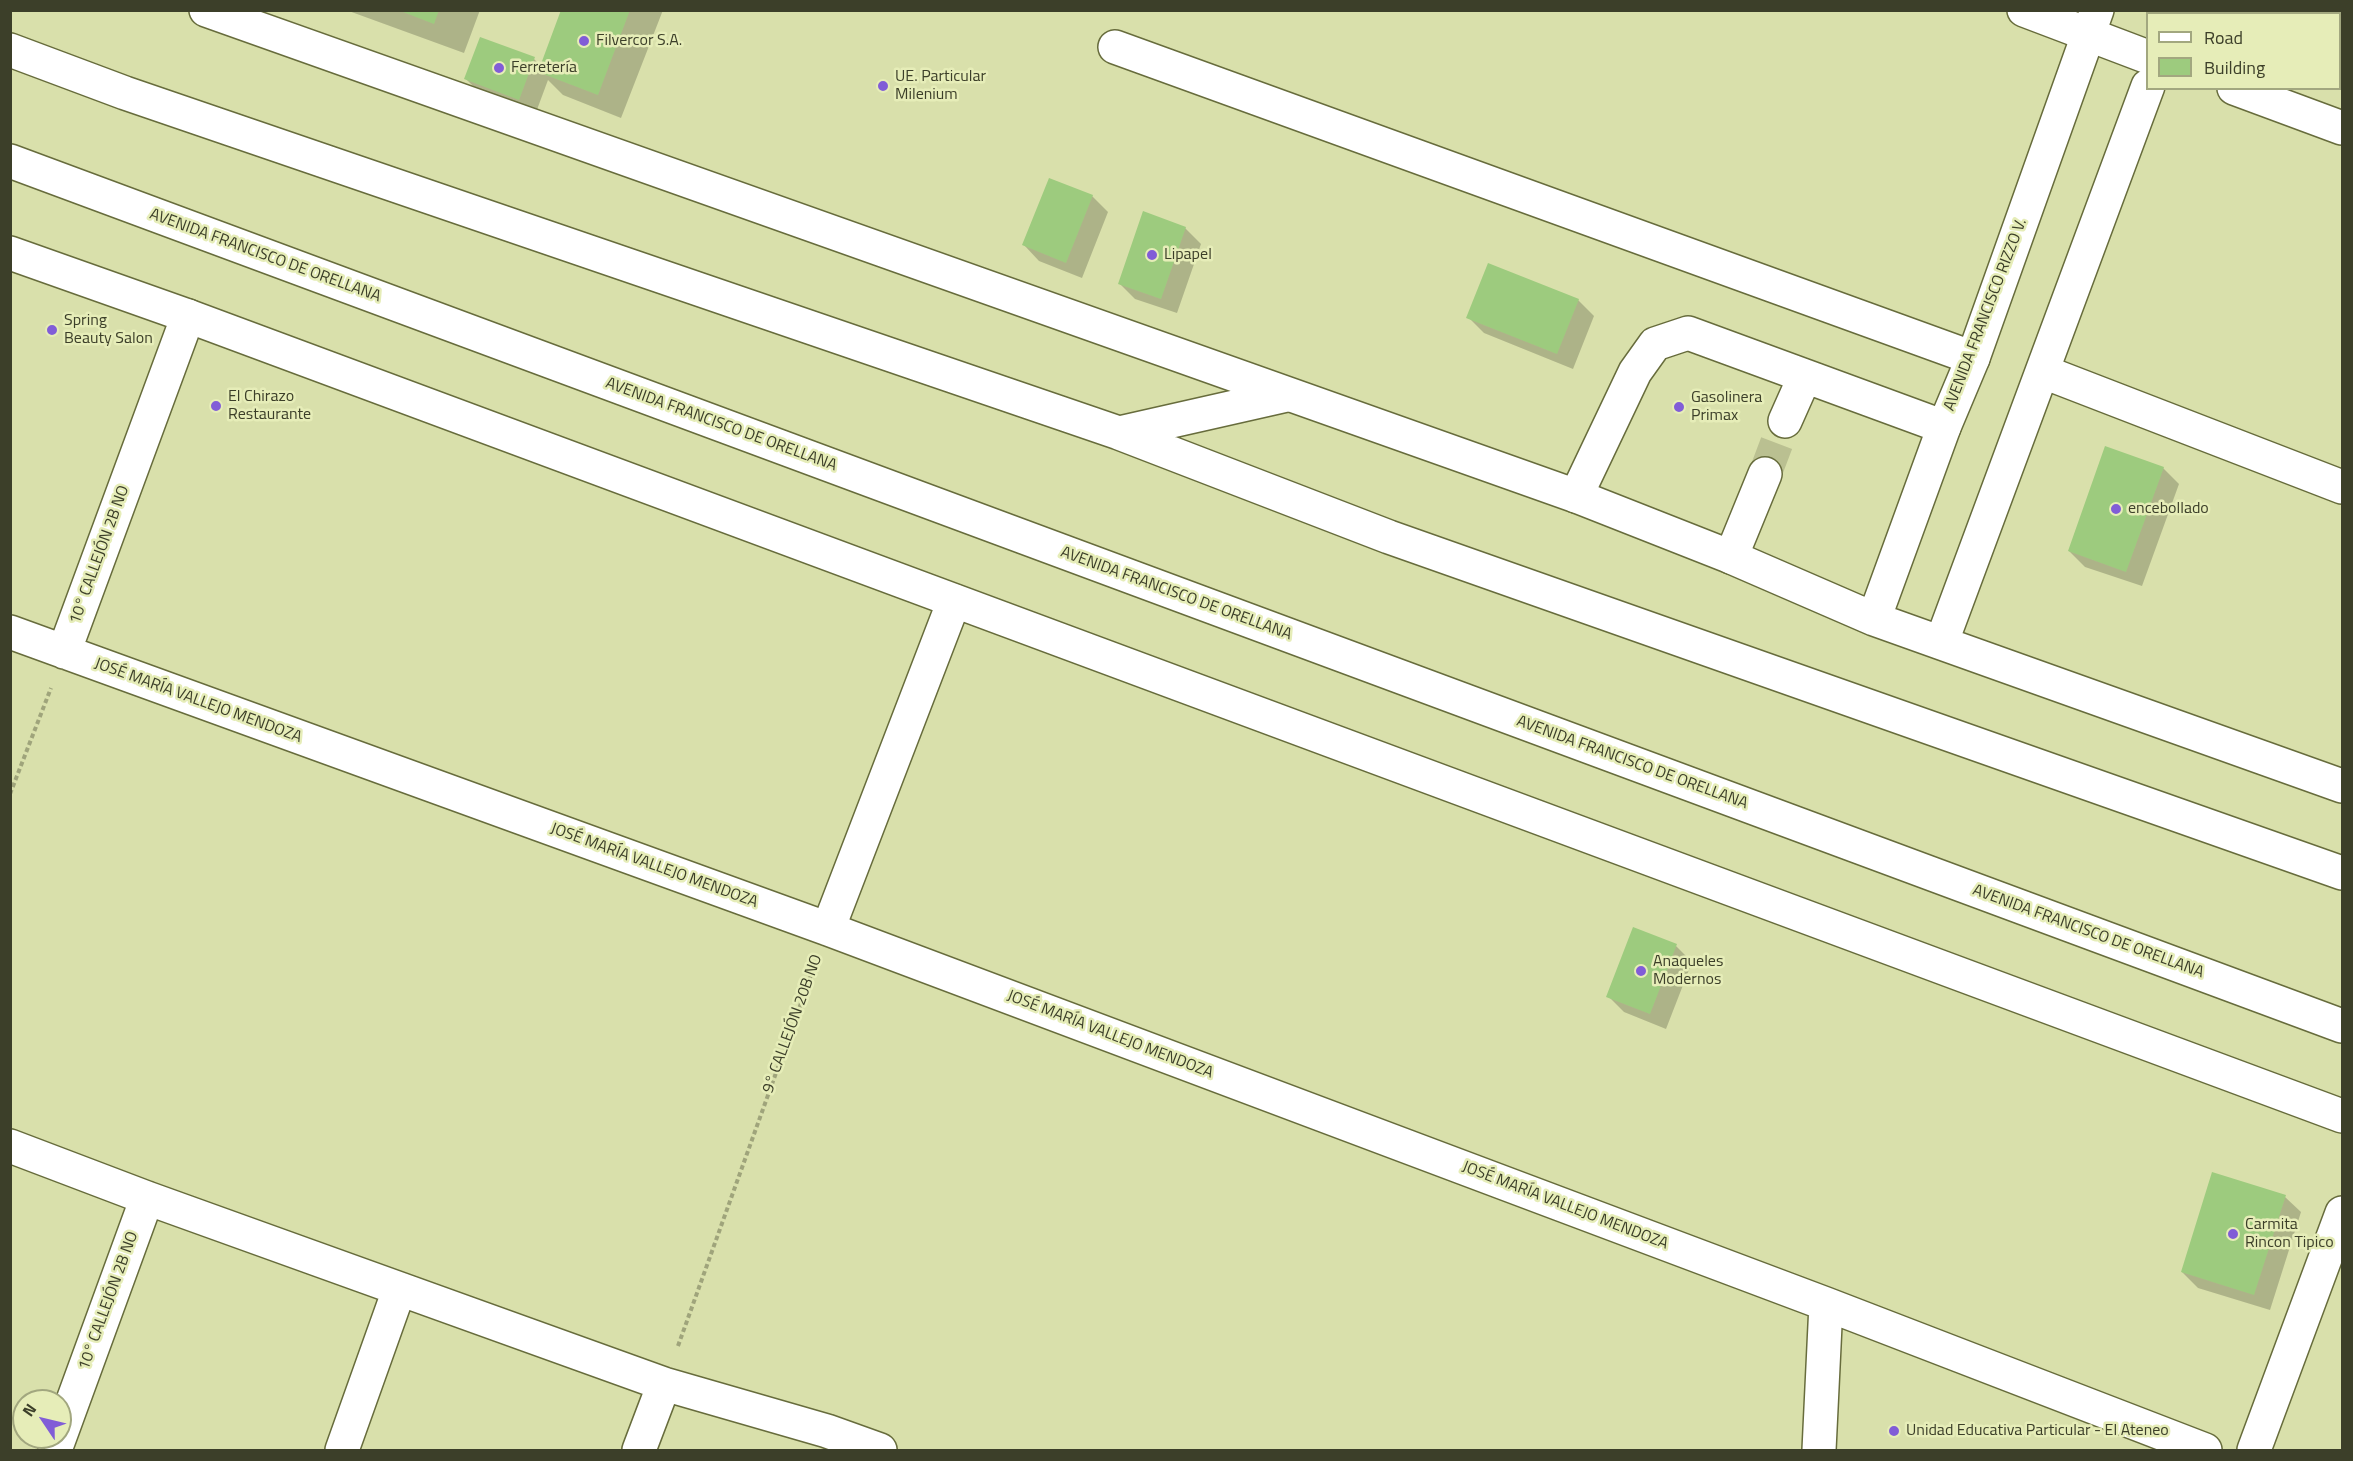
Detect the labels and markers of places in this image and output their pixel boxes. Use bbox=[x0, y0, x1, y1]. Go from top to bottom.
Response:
place label: Filvercor S.A. bbox=[596, 31, 682, 51]
marker: Filvercor S.A. bbox=[577, 34, 591, 48]
place label: Ferretería bbox=[511, 58, 577, 78]
marker: Ferretería bbox=[492, 61, 506, 75]
place label: UE. Particular Milenium bbox=[895, 67, 986, 105]
marker: UE. Particular Milenium bbox=[876, 79, 890, 93]
place label: Lipapel bbox=[1164, 245, 1212, 265]
marker: Lipapel bbox=[1145, 248, 1159, 262]
place label: Spring Beauty Salon bbox=[64, 311, 153, 349]
marker: Spring Beauty Salon bbox=[45, 323, 59, 337]
place label: El Chirazo Restaurante bbox=[228, 387, 311, 425]
place label: Gasolinera Primax bbox=[1691, 388, 1762, 426]
marker: El Chirazo Restaurante bbox=[209, 399, 223, 413]
marker: Gasolinera Primax bbox=[1672, 400, 1686, 414]
place label: encebollado bbox=[2128, 499, 2209, 519]
marker: encebollado bbox=[2109, 502, 2123, 516]
place label: Anaqueles Modernos bbox=[1653, 952, 1723, 990]
marker: Anaqueles Modernos bbox=[1634, 964, 1648, 978]
place label: Carmita Rincon Tipico bbox=[2245, 1215, 2334, 1253]
marker: Carmita Rincon Tipico bbox=[2226, 1227, 2240, 1241]
place label: Unidad Educativa Particular - El Ateneo bbox=[1906, 1421, 2169, 1441]
marker: Unidad Educativa Particular - El Ateneo bbox=[1887, 1424, 1901, 1438]

